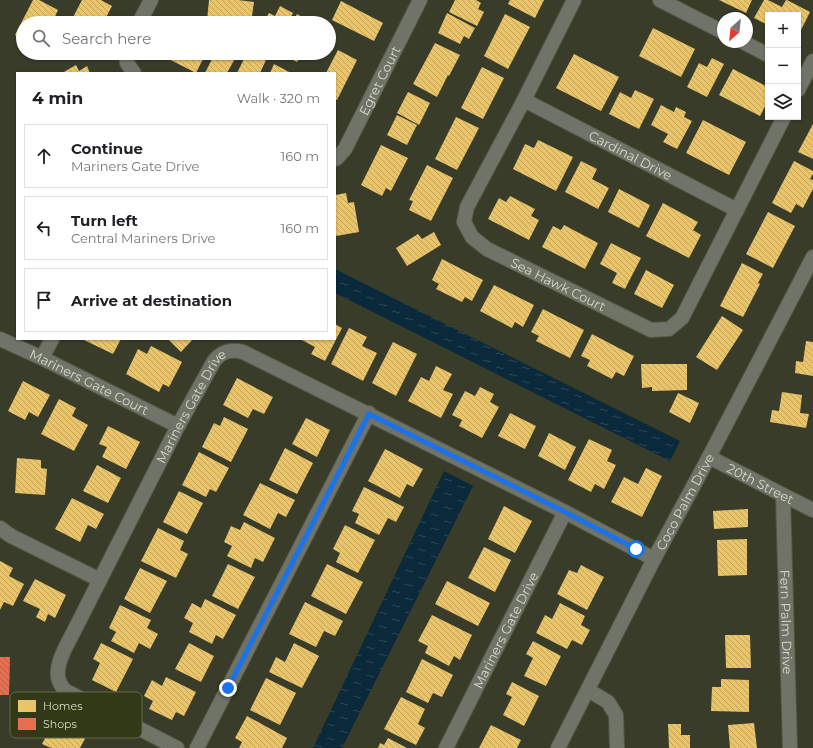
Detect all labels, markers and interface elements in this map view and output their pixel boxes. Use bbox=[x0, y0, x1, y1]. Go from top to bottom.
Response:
north arrow bbox=[717, 12, 753, 48]
map controls bbox=[765, 12, 801, 120]
button: + bbox=[765, 12, 801, 48]
search box bbox=[16, 16, 336, 60]
icon: search bbox=[30, 27, 52, 49]
text: Search here bbox=[62, 29, 151, 48]
street label: Egret Court bbox=[355, 43, 404, 118]
button: − bbox=[765, 48, 801, 84]
button: layers bbox=[765, 84, 801, 120]
text: 4 min bbox=[32, 88, 83, 108]
text: Walk · 320 m bbox=[237, 90, 320, 106]
street label: Cardinal Drive bbox=[586, 127, 675, 183]
text: Continue bbox=[71, 139, 143, 158]
icon: ahead bbox=[33, 145, 55, 167]
text: 160 m bbox=[281, 148, 319, 164]
text: Mariners Gate Drive bbox=[71, 158, 199, 174]
text: Turn left bbox=[71, 211, 138, 230]
icon: left bbox=[33, 217, 55, 239]
text: 160 m bbox=[281, 220, 319, 236]
text: Central Mariners Drive bbox=[71, 230, 215, 246]
street label: Sea Hawk Court bbox=[508, 254, 608, 314]
icon: arrive bbox=[33, 289, 55, 311]
text: Arrive at destination bbox=[71, 291, 232, 310]
street label: Mariners Gate Court bbox=[27, 346, 151, 418]
street label: Mariners Gate Drive bbox=[152, 346, 229, 466]
street label: Coco Palm Drive bbox=[652, 451, 717, 553]
street label: 20th Street bbox=[724, 460, 797, 507]
route start bbox=[627, 540, 645, 558]
street label: Mariners Gate Drive bbox=[469, 569, 542, 691]
street label: Fern Palm Drive bbox=[777, 569, 796, 675]
route end bbox=[219, 679, 237, 697]
legend bbox=[10, 692, 142, 738]
text: Homes bbox=[43, 699, 83, 713]
text: Shops bbox=[43, 717, 78, 731]

